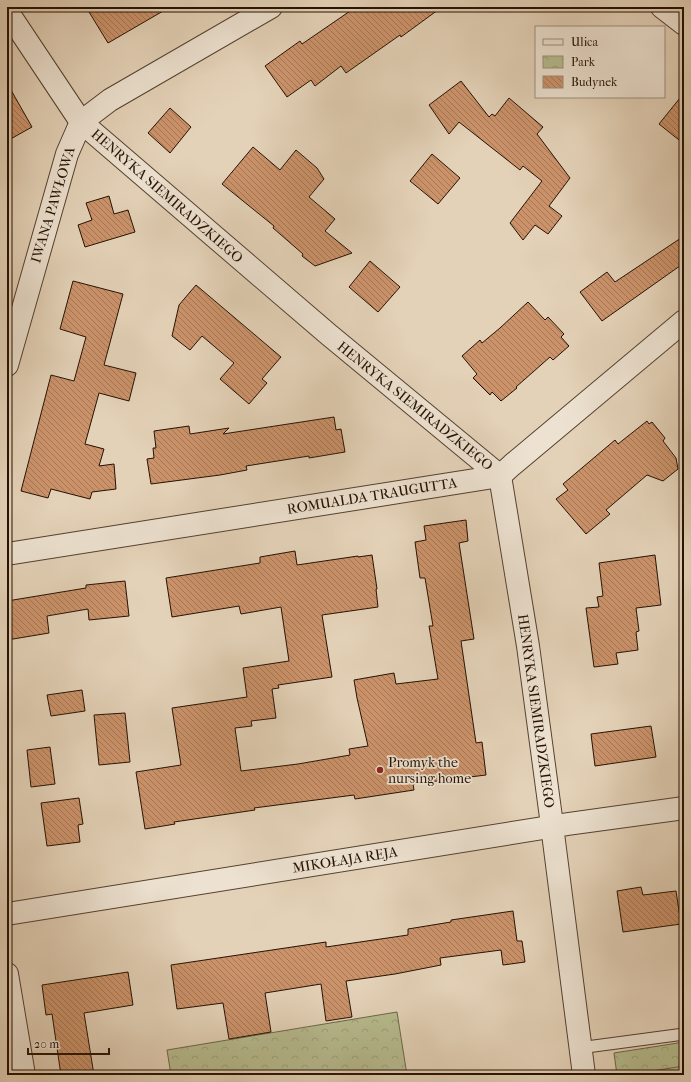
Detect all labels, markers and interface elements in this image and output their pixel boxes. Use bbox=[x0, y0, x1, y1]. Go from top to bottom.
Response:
legend bbox=[535, 26, 665, 98]
text: Ulica bbox=[571, 35, 598, 49]
text: Park bbox=[571, 55, 596, 69]
text: Budynek bbox=[571, 75, 618, 89]
street label: HENRYKA SIEMIRADZKIEGO bbox=[88, 125, 246, 267]
street label: IWANA PAWŁOWA bbox=[27, 144, 79, 265]
street label: HENRYKA SIEMIRADZKIEGO bbox=[334, 338, 496, 474]
street label: ROMUALDA TRAUGUTTA bbox=[286, 474, 459, 518]
street label: HENRYKA SIEMIRADZKIEGO bbox=[514, 613, 558, 809]
place label: Promyk the nursing home bbox=[388, 754, 471, 787]
marker: Promyk the nursing home bbox=[375, 765, 385, 775]
street label: MIKOŁAJA REJA bbox=[291, 843, 400, 877]
scale bar bbox=[28, 1030, 109, 1056]
text: 20 m bbox=[34, 1037, 59, 1051]

